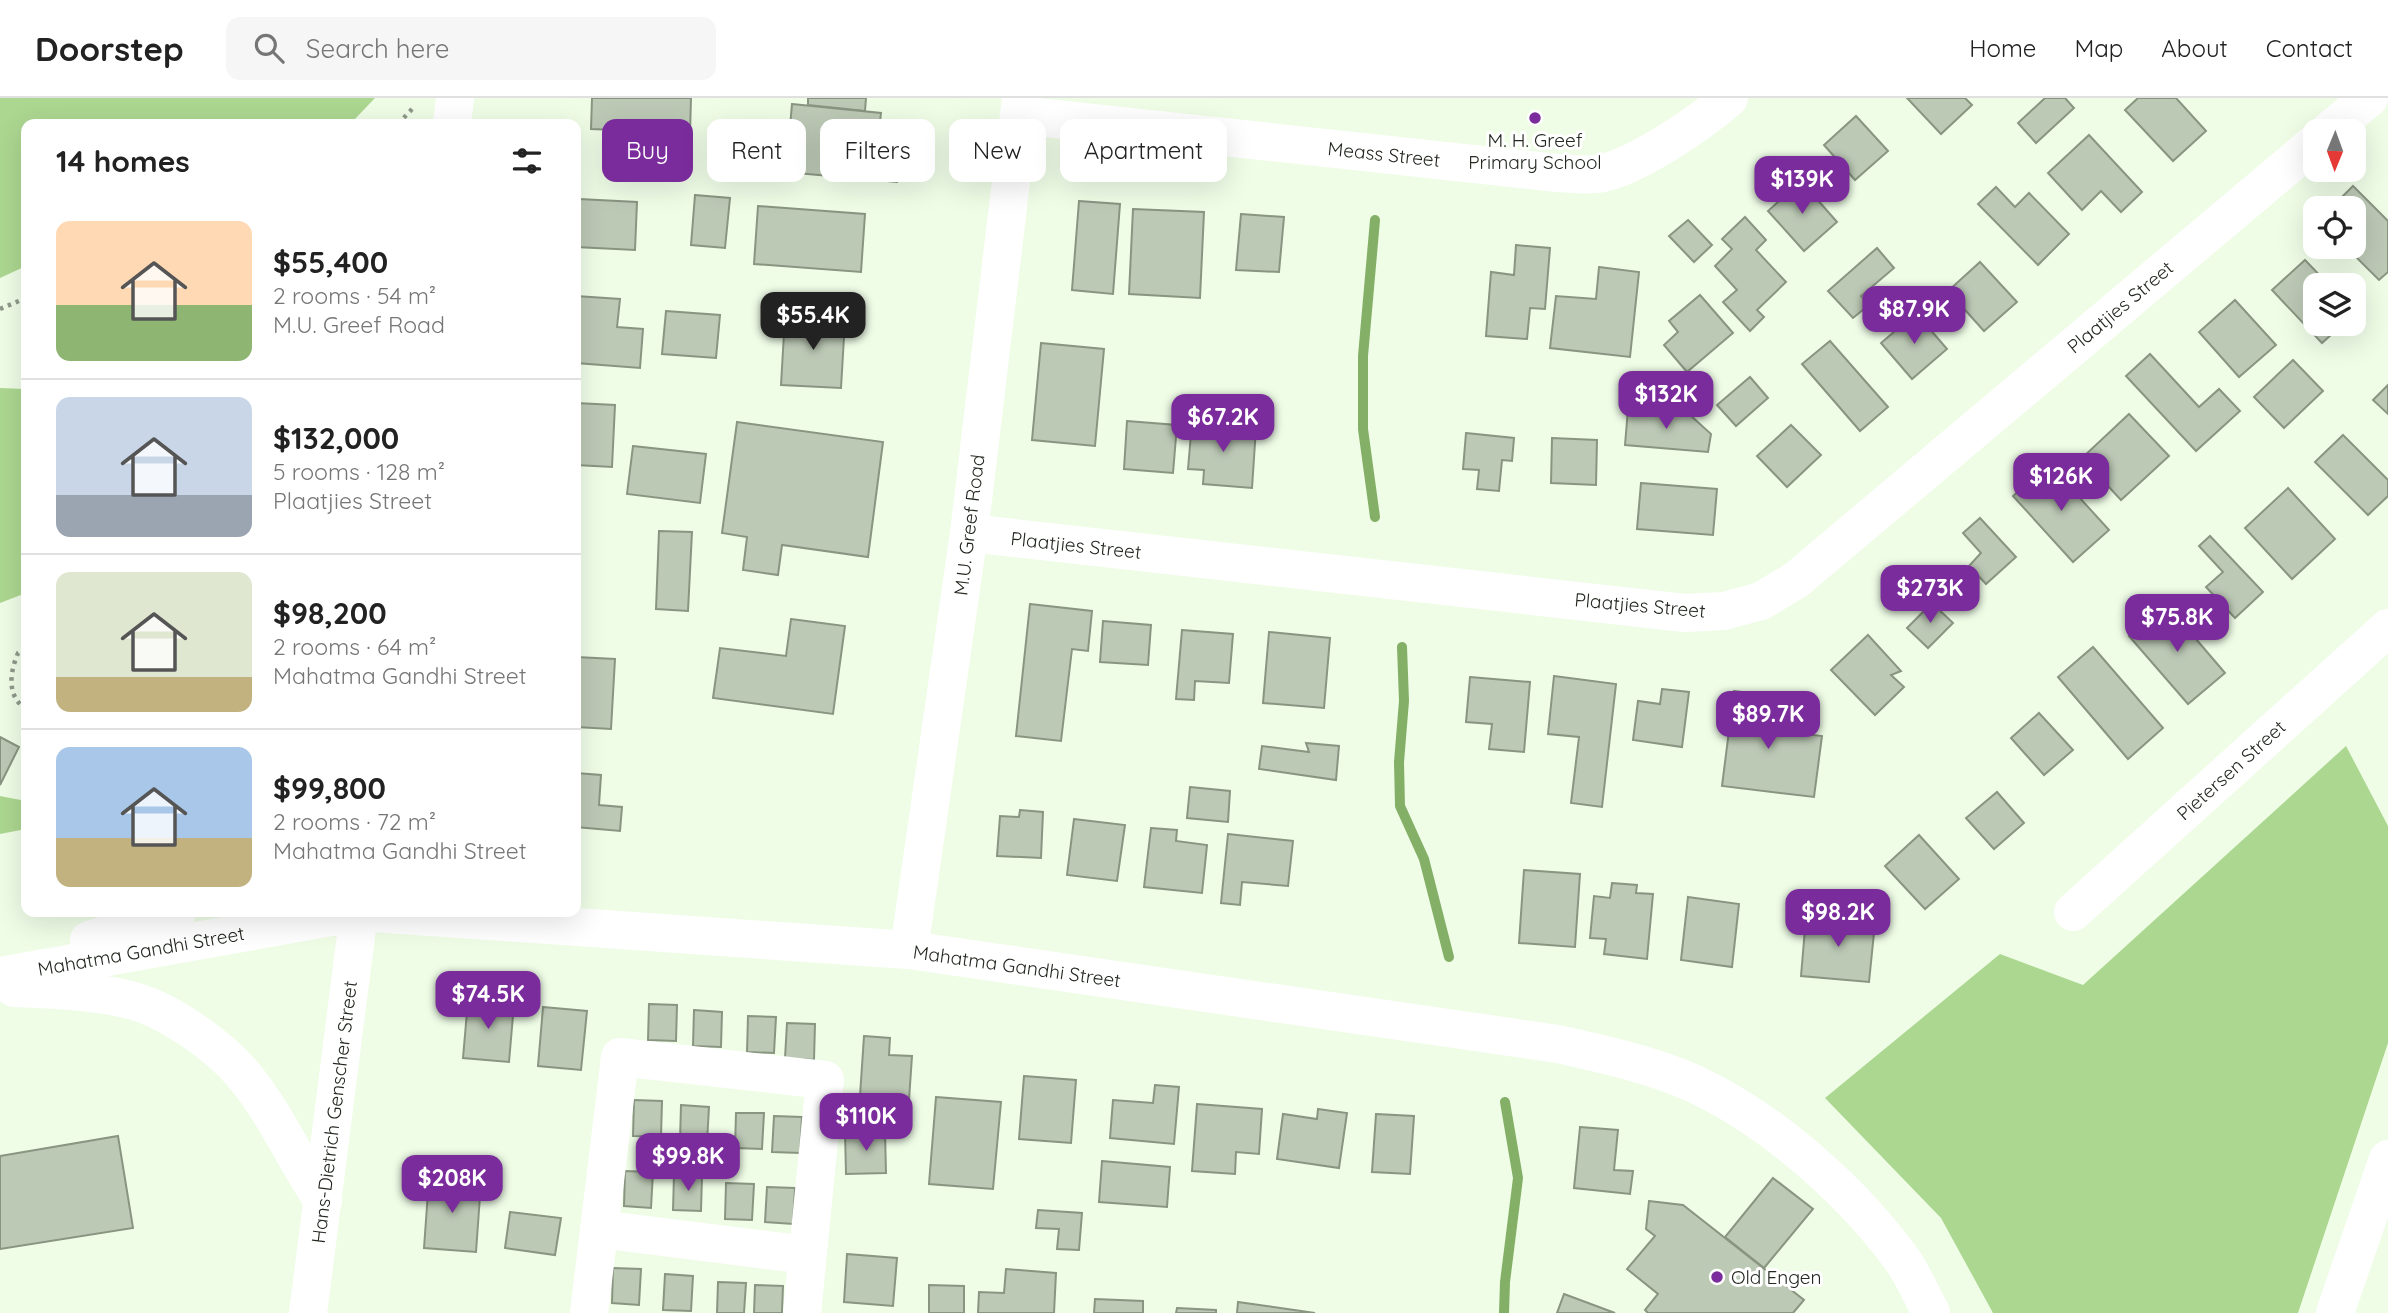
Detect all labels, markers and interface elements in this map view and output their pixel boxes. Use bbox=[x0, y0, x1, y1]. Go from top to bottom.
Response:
search box bbox=[226, 17, 716, 80]
text: Doorstep bbox=[35, 28, 184, 69]
icon: search bbox=[250, 29, 288, 67]
text: Search here bbox=[306, 32, 449, 65]
text: Home bbox=[1969, 33, 2036, 63]
text: Map bbox=[2074, 33, 2123, 63]
text: About bbox=[2161, 33, 2228, 63]
text: Contact bbox=[2266, 33, 2353, 63]
marker: M. H. Greef Primary School bbox=[1527, 110, 1543, 126]
chip: Buy bbox=[602, 119, 693, 182]
chip: Rent bbox=[707, 119, 806, 182]
chip: Filters bbox=[820, 119, 935, 182]
chip: New bbox=[949, 119, 1046, 182]
chip: Apartment bbox=[1060, 119, 1227, 182]
north arrow bbox=[2303, 119, 2366, 182]
map controls bbox=[2303, 119, 2366, 336]
place label: M. H. Greef Primary School bbox=[1468, 128, 1602, 174]
street label: Meass Street bbox=[1327, 136, 1441, 172]
text: 14 homes bbox=[56, 142, 190, 180]
icon: filters bbox=[508, 142, 546, 180]
pin: $139K bbox=[1753, 156, 1851, 216]
text: $139K bbox=[1770, 164, 1834, 193]
button: locate bbox=[2303, 196, 2366, 259]
text: $55,400 bbox=[273, 243, 388, 281]
icon: home bbox=[112, 249, 196, 333]
street label: Plaatjies Street bbox=[2062, 256, 2178, 358]
button: layers bbox=[2303, 273, 2366, 336]
text: 2 rooms · 54 m² bbox=[273, 281, 436, 310]
pin: $87.9K bbox=[1857, 286, 1971, 346]
pin: $55.4K bbox=[756, 292, 870, 352]
text: $87.9K bbox=[1878, 294, 1950, 323]
text: $55.4K bbox=[777, 300, 849, 329]
text: M.U. Greef Road bbox=[273, 310, 445, 339]
pin: $132K bbox=[1617, 372, 1715, 431]
text: $132K bbox=[1634, 379, 1698, 408]
pin: $67.2K bbox=[1166, 394, 1280, 454]
text: $67.2K bbox=[1187, 402, 1259, 431]
text: $132,000 bbox=[273, 419, 399, 457]
icon: home bbox=[112, 425, 196, 509]
street label: M.U. Greef Road bbox=[948, 453, 990, 597]
pin: $126K bbox=[2012, 454, 2110, 513]
text: 5 rooms · 128 m² bbox=[273, 457, 445, 486]
text: $126K bbox=[2029, 461, 2093, 490]
text: Plaatjies Street bbox=[273, 486, 432, 515]
street label: Plaatjies Street bbox=[1009, 526, 1143, 564]
pin: $273K bbox=[1881, 566, 1979, 625]
text: $273K bbox=[1897, 573, 1963, 602]
street label: Plaatjies Street bbox=[1574, 587, 1706, 623]
text: $98,200 bbox=[273, 594, 387, 632]
pin: $75.8K bbox=[2120, 594, 2234, 654]
icon: home bbox=[112, 600, 196, 684]
text: $75.8K bbox=[2141, 602, 2213, 631]
text: 2 rooms · 64 m² bbox=[273, 632, 436, 661]
text: Mahatma Gandhi Street bbox=[273, 661, 527, 690]
pin: $89.7K bbox=[1711, 692, 1825, 751]
text: $89.7K bbox=[1732, 699, 1804, 728]
street label: Pietersen Street bbox=[2172, 715, 2290, 825]
text: $99,800 bbox=[273, 769, 386, 807]
icon: home bbox=[112, 775, 196, 859]
text: 2 rooms · 72 m² bbox=[273, 807, 436, 836]
text: Mahatma Gandhi Street bbox=[273, 836, 527, 865]
pin: $98.2K bbox=[1781, 890, 1895, 949]
text: $98.2K bbox=[1801, 897, 1875, 926]
street label: Mahatma Gandhi Street bbox=[36, 921, 246, 981]
street label: Mahatma Gandhi Street bbox=[912, 940, 1122, 992]
pin: $74.5K bbox=[431, 972, 545, 1031]
street label: Hans-Dietrich Genscher Street bbox=[306, 979, 362, 1245]
text: $74.5K bbox=[451, 979, 525, 1008]
pin: $110K bbox=[817, 1094, 915, 1153]
text: $110K bbox=[836, 1101, 896, 1130]
pin: $99.8K bbox=[631, 1134, 745, 1193]
text: $99.8K bbox=[652, 1141, 724, 1170]
pin: $208K bbox=[403, 1156, 501, 1215]
text: $208K bbox=[418, 1163, 486, 1192]
place label: Old Engen bbox=[1731, 1265, 1821, 1289]
marker: Old Engen bbox=[1709, 1269, 1725, 1285]

